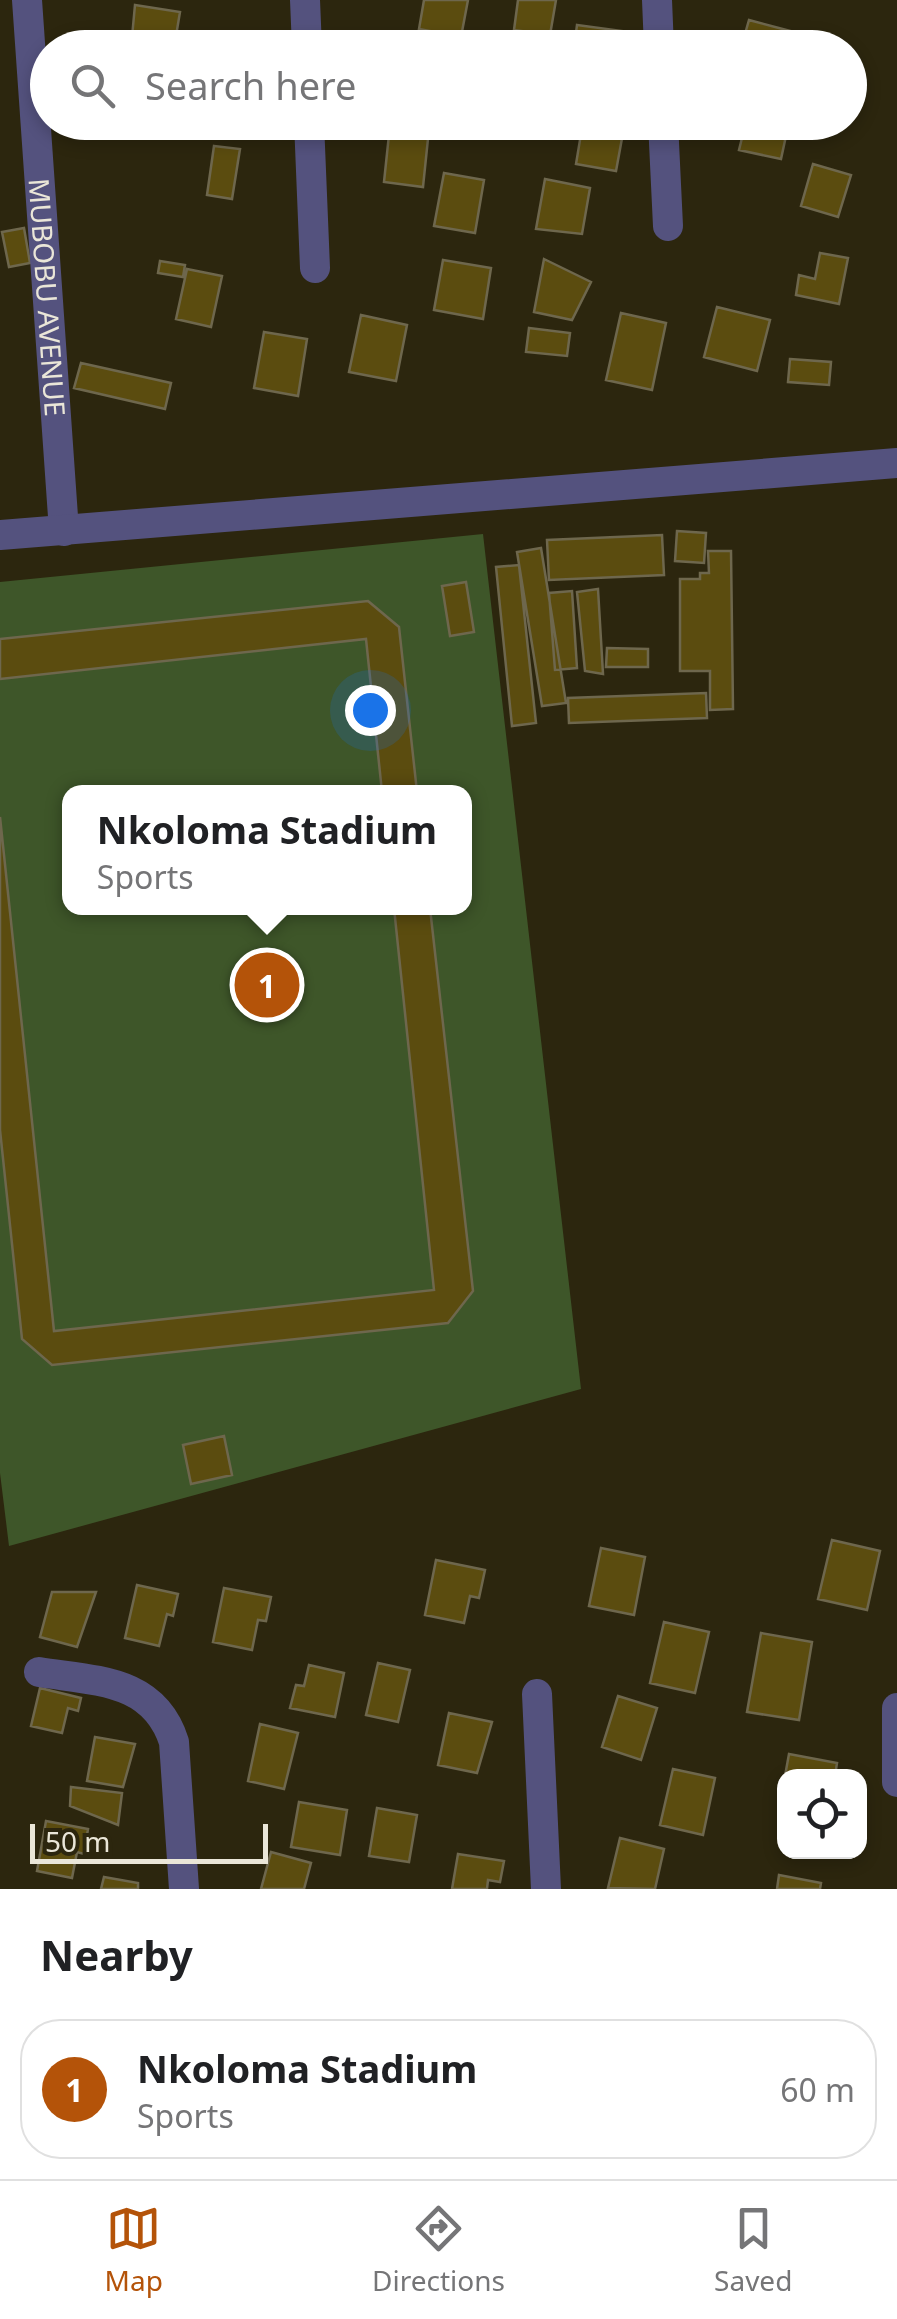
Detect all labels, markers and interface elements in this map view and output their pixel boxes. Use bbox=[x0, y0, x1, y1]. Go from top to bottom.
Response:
search box bbox=[30, 30, 867, 140]
icon: search bbox=[65, 58, 120, 113]
text: Search here bbox=[145, 59, 356, 111]
street label: MUBOBU AVENUE bbox=[20, 177, 75, 418]
your location bbox=[345, 685, 396, 736]
popup bbox=[62, 785, 472, 915]
text: Nkoloma Stadium bbox=[97, 803, 437, 855]
text: Sports bbox=[97, 855, 194, 898]
pin: 1 bbox=[234, 948, 300, 1022]
map controls bbox=[777, 1769, 867, 1859]
button: locate bbox=[777, 1769, 867, 1859]
scale bar bbox=[30, 1819, 268, 1864]
text: 50 m bbox=[45, 1822, 111, 1860]
text: Nearby bbox=[40, 1926, 193, 1983]
text: Nkoloma Stadium bbox=[137, 2042, 477, 2094]
text: 1 bbox=[65, 2068, 84, 2111]
text: 60 m bbox=[780, 2068, 855, 2111]
text: Sports bbox=[137, 2094, 234, 2137]
tab: Map bbox=[105, 2201, 163, 2299]
tab: Directions bbox=[372, 2201, 505, 2299]
tab: Saved bbox=[714, 2201, 792, 2299]

